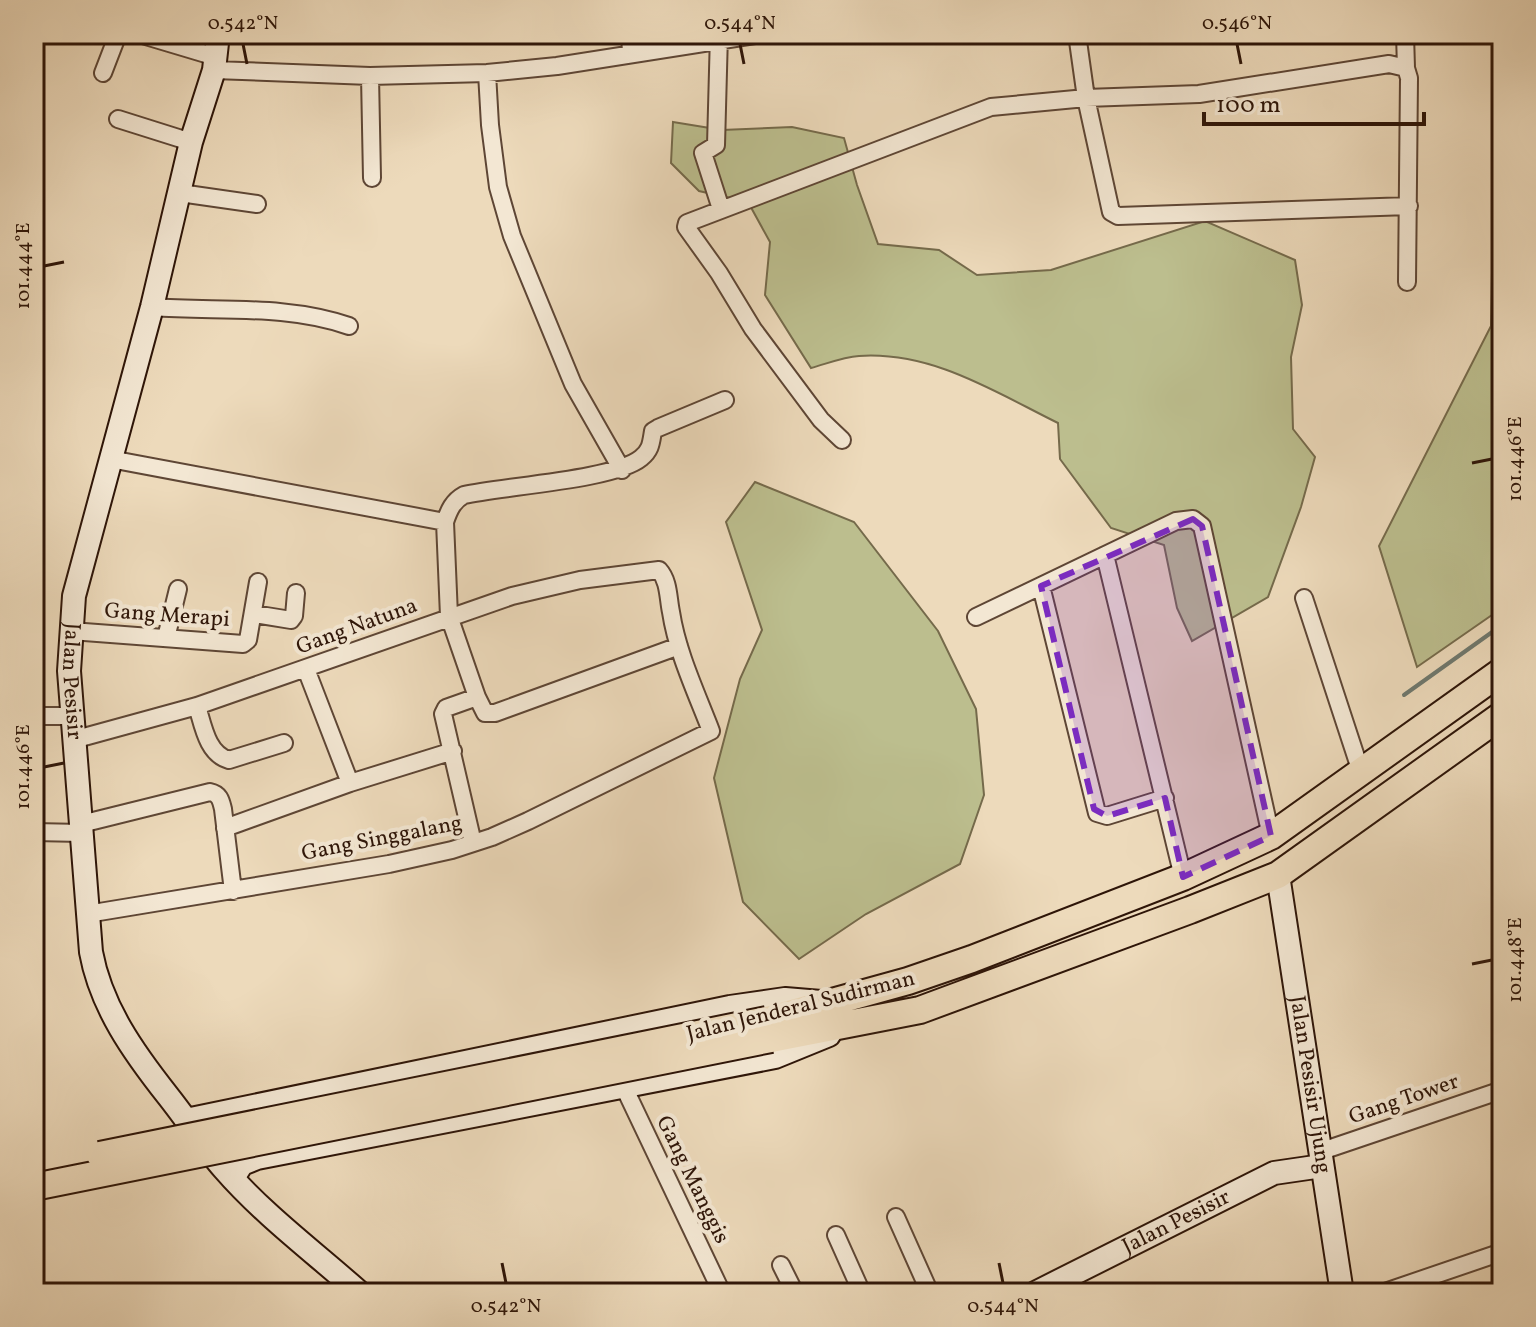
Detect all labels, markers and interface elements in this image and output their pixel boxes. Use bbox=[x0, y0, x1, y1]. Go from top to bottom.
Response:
text: 0.542°N bbox=[208, 10, 278, 38]
text: 0.544°N bbox=[704, 10, 776, 38]
text: 0.546°N bbox=[1202, 10, 1272, 38]
scale bar bbox=[1204, 76, 1424, 126]
text: 100 m bbox=[1216, 89, 1281, 123]
text: 101.444°E bbox=[10, 223, 38, 309]
text: 101.446°E bbox=[1502, 416, 1530, 502]
street label: Gang Natuna bbox=[292, 591, 422, 663]
street label: Gang Merapi bbox=[103, 596, 231, 636]
street label: Jalan Pesisir bbox=[54, 622, 90, 741]
text: 101.446°E bbox=[10, 724, 38, 810]
street label: Gang Singgalang bbox=[299, 808, 465, 870]
text: 101.448°E bbox=[1502, 917, 1530, 1003]
street label: Jalan Jenderal Sudirman bbox=[684, 964, 918, 1050]
street label: Jalan Pesisir Ujung bbox=[1281, 993, 1339, 1176]
street label: Gang Tower bbox=[1345, 1067, 1463, 1133]
street label: Gang Manggis bbox=[648, 1111, 736, 1249]
street label: Jalan Pesisir bbox=[1117, 1182, 1236, 1262]
text: 0.542°N bbox=[471, 1293, 541, 1321]
text: 0.544°N bbox=[967, 1293, 1039, 1321]

